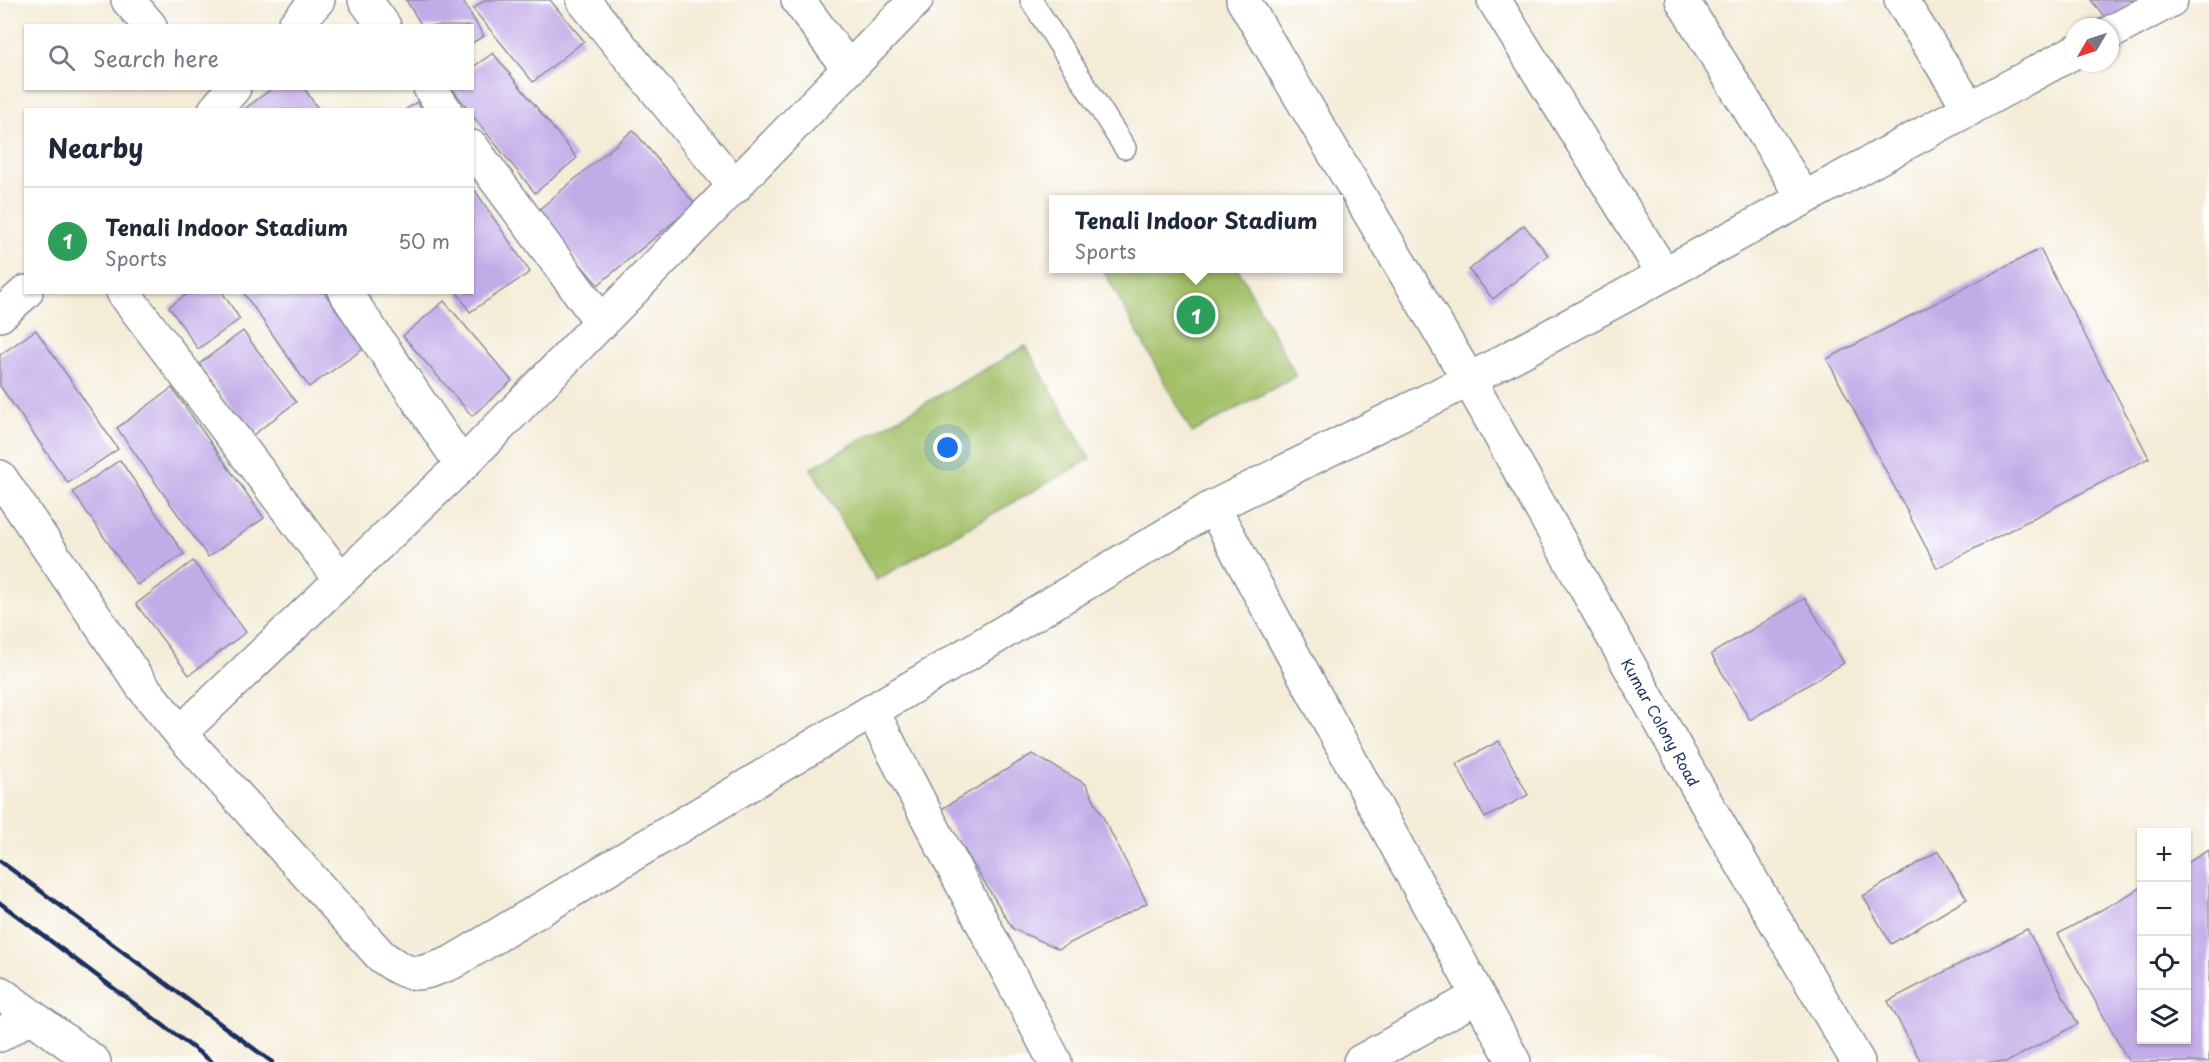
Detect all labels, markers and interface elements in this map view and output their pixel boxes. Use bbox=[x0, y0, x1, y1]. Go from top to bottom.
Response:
north arrow bbox=[2065, 18, 2119, 72]
search box bbox=[24, 24, 474, 90]
icon: search bbox=[45, 41, 78, 74]
text: Search here bbox=[93, 41, 219, 74]
text: Nearby bbox=[48, 128, 143, 167]
popup bbox=[1049, 195, 1343, 273]
text: Tenali Indoor Stadium bbox=[1075, 203, 1318, 236]
text: Tenali Indoor Stadium bbox=[105, 210, 348, 243]
text: 1 bbox=[63, 226, 72, 256]
text: 50 m bbox=[398, 226, 450, 256]
text: Sports bbox=[1075, 236, 1136, 266]
text: Sports bbox=[105, 243, 167, 273]
pin: 1 bbox=[1176, 292, 1216, 338]
your location bbox=[933, 433, 962, 462]
street label: Kumar Colony Road bbox=[1616, 654, 1706, 790]
map controls bbox=[2137, 828, 2191, 1044]
button: + bbox=[2137, 828, 2191, 882]
button: − bbox=[2137, 882, 2191, 936]
button: locate bbox=[2137, 936, 2191, 990]
button: layers bbox=[2137, 990, 2191, 1044]

